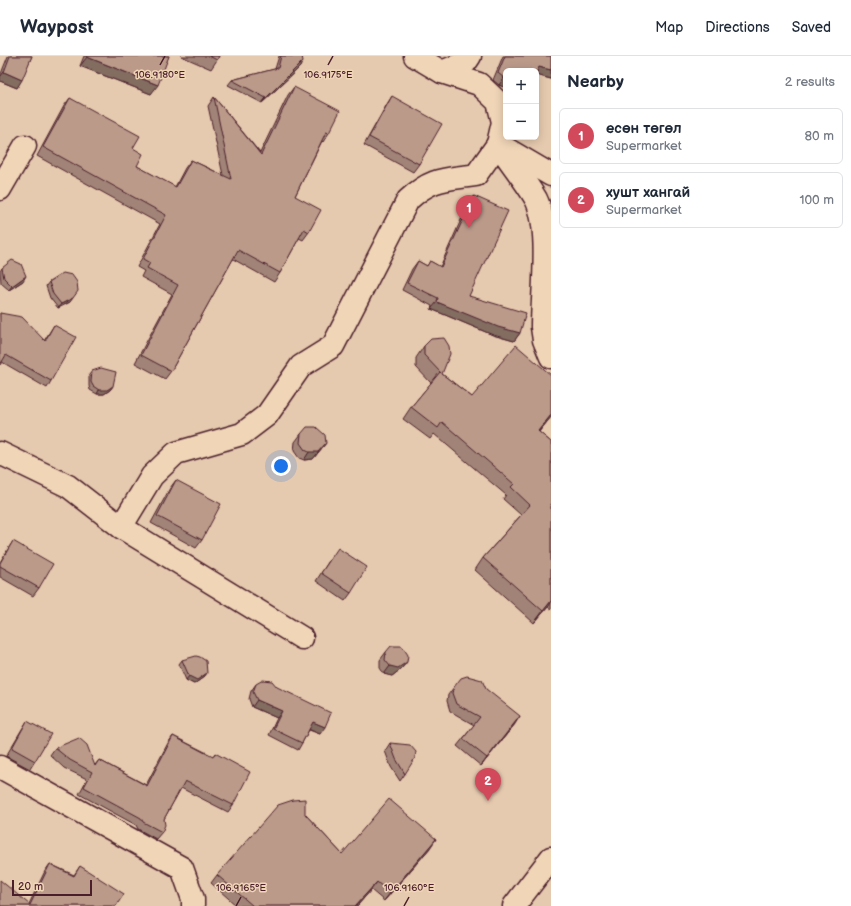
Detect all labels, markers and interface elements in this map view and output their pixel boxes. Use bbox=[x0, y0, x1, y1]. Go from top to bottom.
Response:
text: Waypost bbox=[20, 16, 94, 39]
text: Map bbox=[655, 19, 683, 36]
text: Directions bbox=[705, 19, 770, 36]
text: Saved bbox=[792, 19, 831, 36]
map controls bbox=[503, 68, 539, 140]
button: + bbox=[503, 68, 539, 104]
text: 106.9180°E bbox=[135, 69, 186, 81]
text: 106.9175°E bbox=[303, 69, 353, 81]
text: Nearby bbox=[567, 72, 624, 92]
text: 2 results bbox=[785, 74, 835, 90]
button: − bbox=[503, 104, 539, 140]
text: есөн төгөл bbox=[606, 119, 682, 138]
text: 1 bbox=[578, 128, 584, 144]
text: 80 m bbox=[805, 128, 834, 144]
text: Supermarket bbox=[606, 138, 682, 154]
text: хушт хангай bbox=[606, 183, 690, 202]
text: 2 bbox=[577, 192, 585, 208]
text: 100 m bbox=[799, 192, 834, 208]
pin: 1 bbox=[456, 195, 482, 228]
text: Supermarket bbox=[606, 202, 682, 218]
your location bbox=[271, 456, 291, 476]
pin: 2 bbox=[475, 768, 501, 801]
scale bar bbox=[12, 878, 92, 897]
text: 20 m bbox=[18, 880, 43, 893]
text: 106.9165°E bbox=[216, 882, 267, 894]
text: 106.9160°E bbox=[384, 882, 435, 894]

